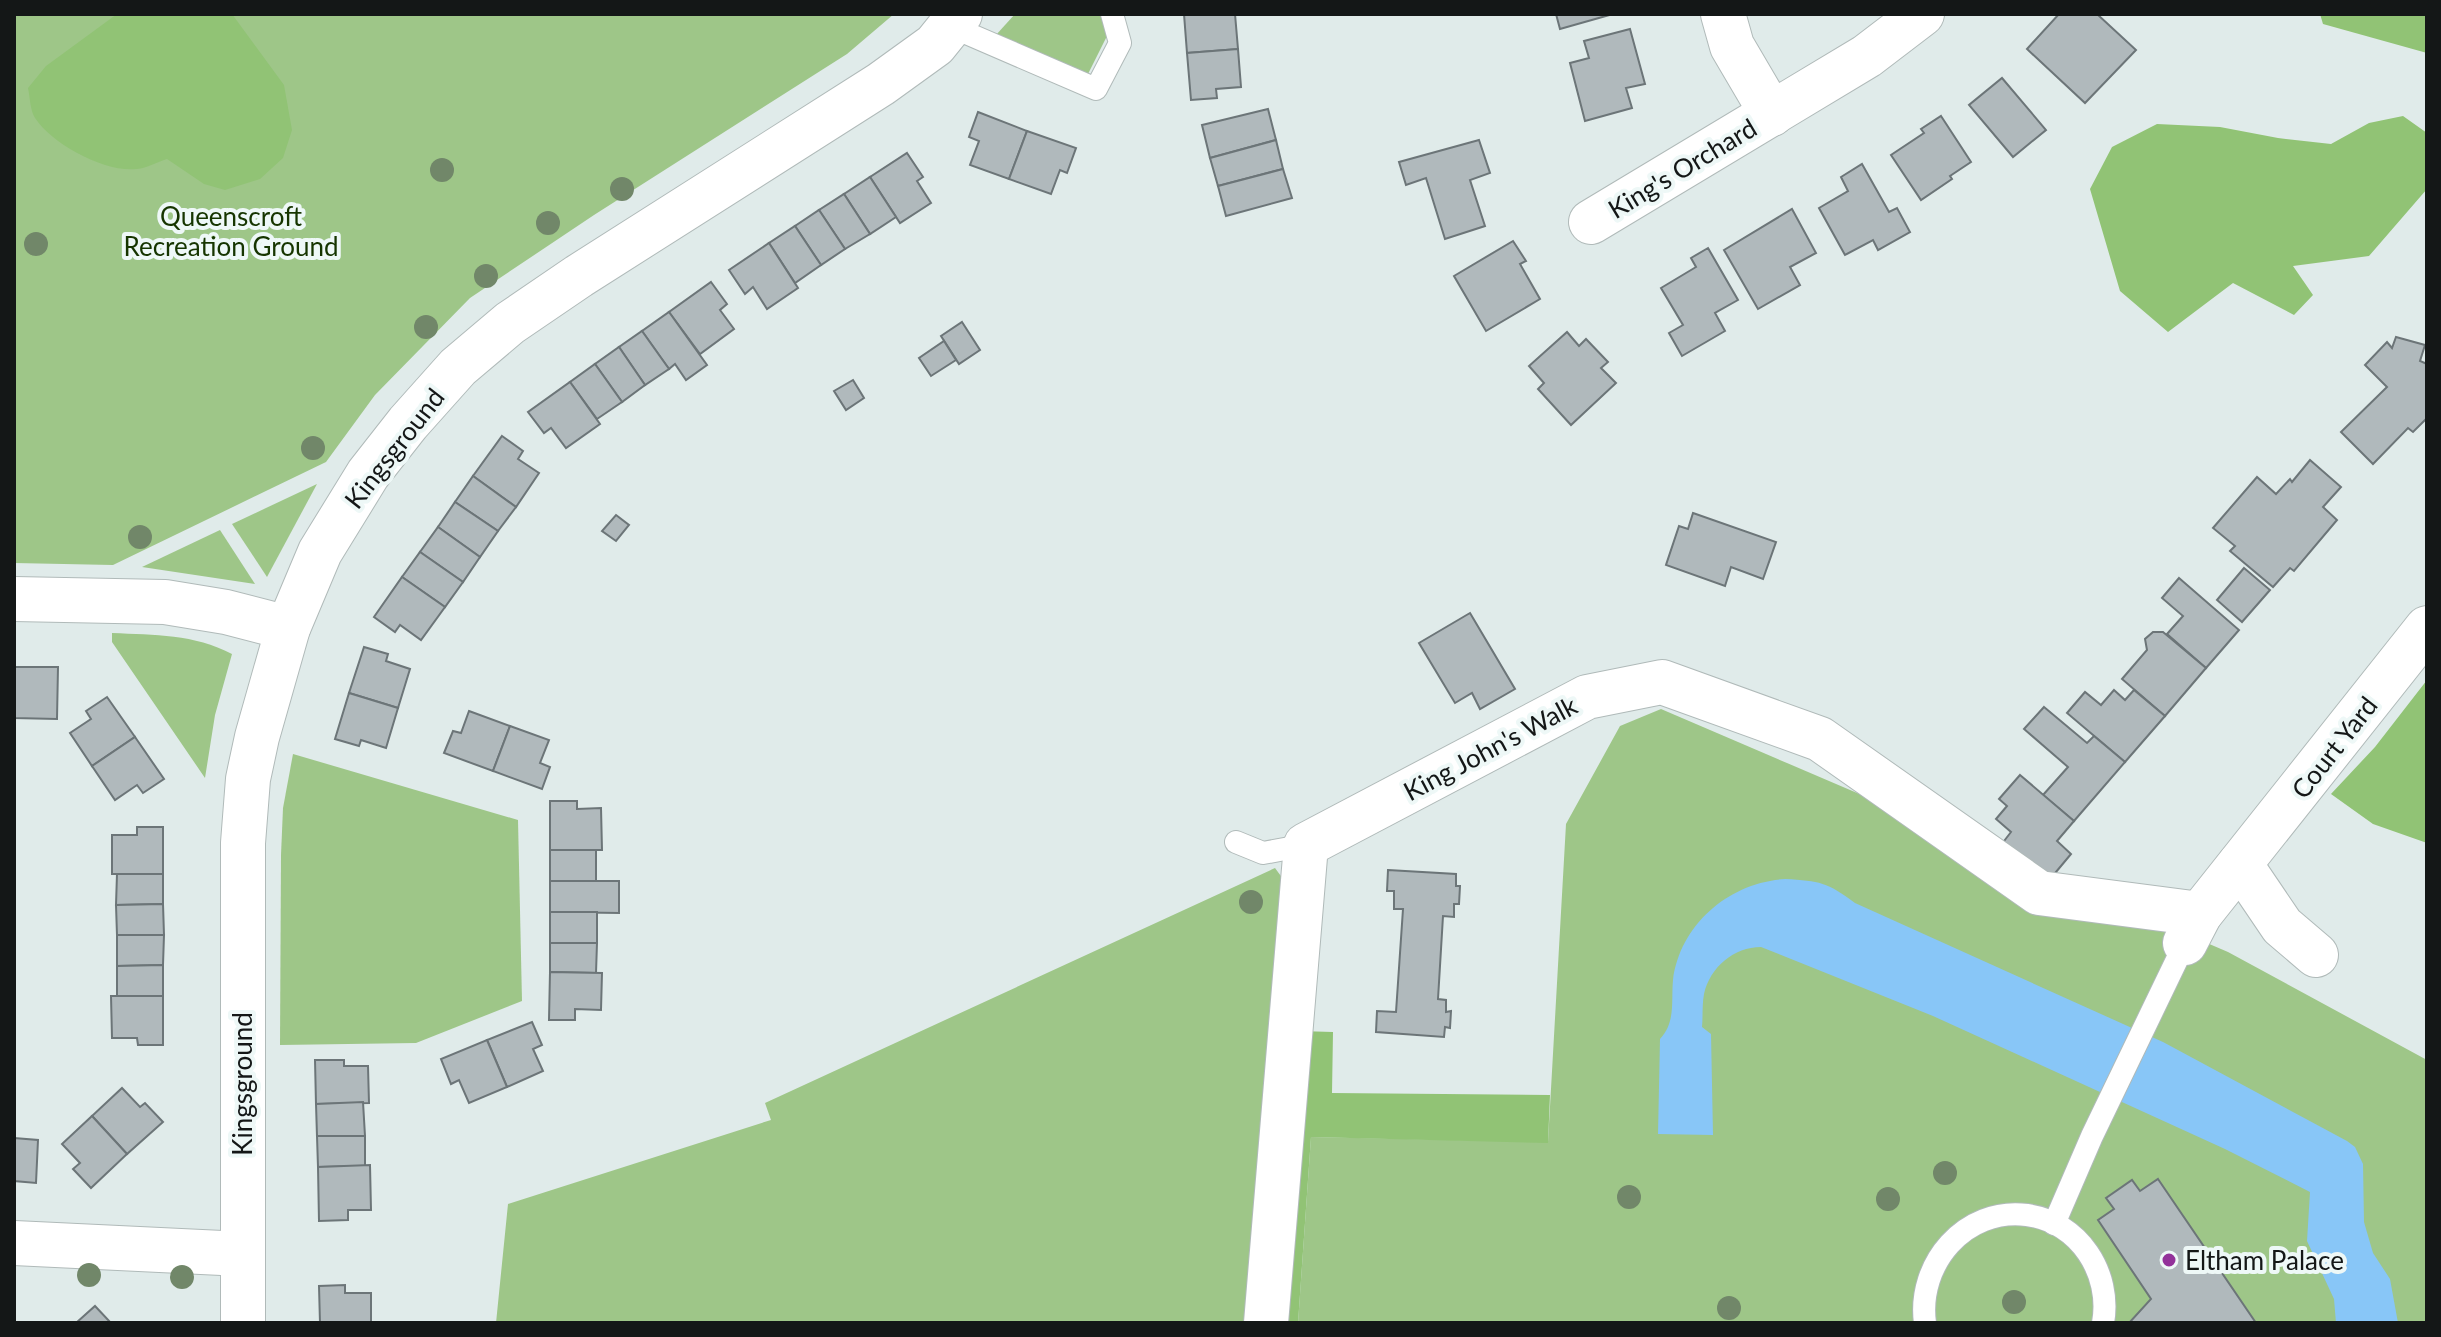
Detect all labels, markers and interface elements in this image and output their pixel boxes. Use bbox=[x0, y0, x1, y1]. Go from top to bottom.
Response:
street label: King's Orchard bbox=[1602, 111, 1762, 225]
park label: Queenscroft Recreation Ground bbox=[124, 200, 338, 262]
street label: Kingsground bbox=[337, 382, 451, 514]
street label: King John's Walk bbox=[1398, 688, 1583, 807]
street label: Court Yard bbox=[2284, 690, 2384, 804]
street label: Kingsground bbox=[226, 1012, 258, 1156]
place label: Eltham Palace bbox=[2185, 1244, 2344, 1276]
marker: Eltham Palace bbox=[2160, 1251, 2178, 1269]

